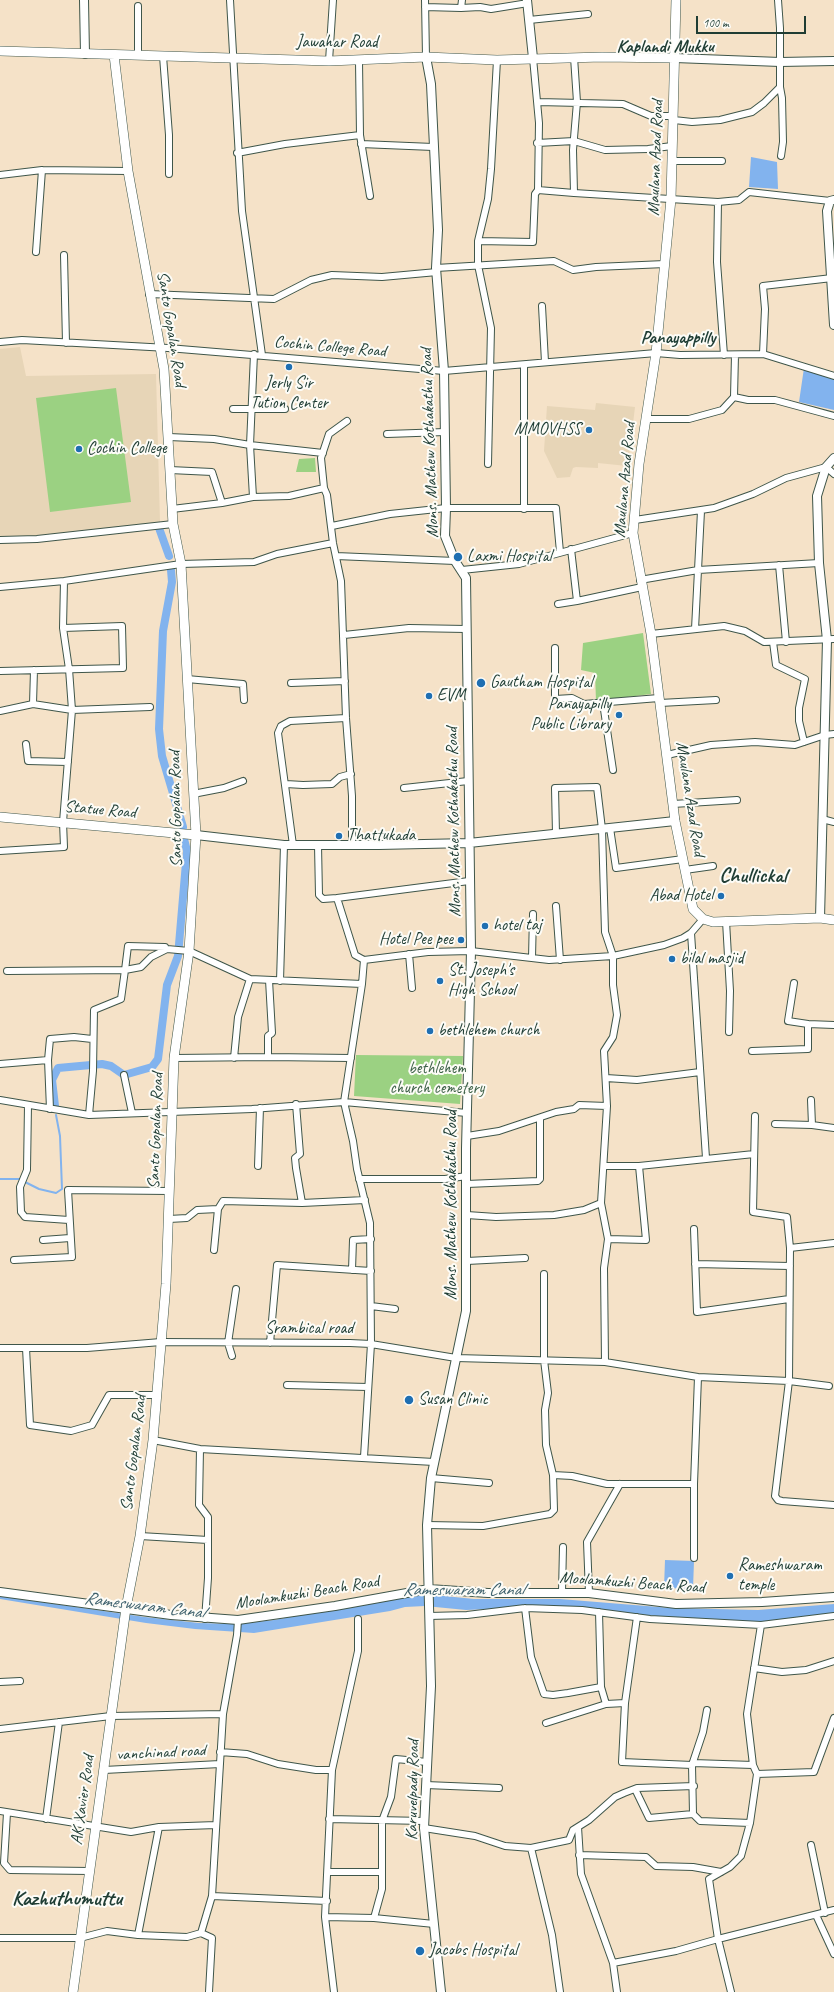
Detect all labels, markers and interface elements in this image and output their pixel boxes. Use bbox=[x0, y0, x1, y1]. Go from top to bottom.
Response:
scale bar bbox=[698, 8, 808, 34]
text: 100 m bbox=[703, 15, 729, 31]
street label: Jawahar Road bbox=[296, 33, 378, 53]
district label: Kaplandi Mukku bbox=[616, 36, 714, 58]
street label: Maulana Azad Road bbox=[644, 100, 668, 216]
street label: Santo Gopalan Road bbox=[152, 270, 190, 388]
district label: Panayappilly bbox=[641, 327, 715, 349]
street label: Cochin College Road bbox=[273, 332, 387, 362]
street label: Mons. Mathew Kothakathu Road bbox=[416, 348, 444, 538]
marker: Jerly Sir Tution Center bbox=[284, 362, 294, 372]
place label: Jerly Sir Tution Center bbox=[250, 374, 328, 414]
place label: MMOVHSS bbox=[514, 420, 581, 440]
street label: Maulana Azad Road bbox=[610, 421, 640, 539]
marker: MMOVHSS bbox=[584, 425, 594, 435]
place label: Cochin College bbox=[87, 439, 167, 459]
marker: Cochin College bbox=[74, 444, 84, 454]
place label: Laxmi Hospital bbox=[467, 547, 552, 567]
marker: Laxmi Hospital bbox=[452, 551, 464, 563]
place label: Gautham Hospital bbox=[490, 673, 592, 693]
marker: Gautham Hospital bbox=[475, 677, 487, 689]
place label: EVM bbox=[437, 686, 466, 706]
marker: EVM bbox=[424, 691, 434, 701]
place label: Panayapilly Public Library bbox=[531, 695, 611, 735]
marker: Panayapilly Public Library bbox=[614, 710, 624, 720]
street label: Mons. Mathew Kothakathu Road bbox=[442, 727, 466, 917]
street label: Maulana Azad Road bbox=[671, 740, 709, 858]
street label: Santo Gopalan Road bbox=[165, 751, 187, 867]
street label: Statue Road bbox=[63, 797, 137, 823]
place label: Thattukada bbox=[347, 826, 415, 846]
marker: Thattukada bbox=[334, 831, 344, 841]
district label: Chullickal bbox=[719, 863, 787, 889]
place label: Abad Hotel bbox=[649, 886, 713, 906]
marker: Abad Hotel bbox=[716, 891, 726, 901]
place label: hotel taj bbox=[493, 916, 542, 936]
marker: hotel taj bbox=[480, 921, 490, 931]
place label: Hotel Pee pee bbox=[379, 930, 453, 950]
marker: Hotel Pee pee bbox=[456, 935, 466, 945]
place label: bilal masjid bbox=[680, 949, 743, 969]
marker: bilal masjid bbox=[667, 954, 677, 964]
place label: St. Joseph's High School bbox=[448, 961, 515, 1001]
marker: St. Joseph's High School bbox=[435, 976, 445, 986]
place label: bethlehem church bbox=[438, 1021, 539, 1041]
marker: bethlehem church bbox=[425, 1026, 435, 1036]
park label: bethlehem church cemetery bbox=[390, 1059, 484, 1099]
street label: Santo Gopalan Road bbox=[144, 1072, 168, 1190]
street label: Mons. Mathew Kothakathu Road bbox=[442, 1110, 462, 1300]
street label: Srambical road bbox=[265, 1319, 353, 1339]
place label: Susan Clinic bbox=[418, 1390, 488, 1410]
street label: Santo Gopalan Road bbox=[117, 1394, 151, 1512]
marker: Susan Clinic bbox=[403, 1394, 415, 1406]
place label: Rameshwaram temple bbox=[738, 1556, 822, 1596]
street label: Moolamkuzhi Beach Road bbox=[559, 1568, 705, 1598]
marker: Rameshwaram temple bbox=[725, 1571, 735, 1581]
street label: Moolamkuzhi Beach Road bbox=[234, 1572, 380, 1614]
water label: Rameswaram Canal bbox=[403, 1579, 523, 1601]
water label: Rameswaram Canal bbox=[83, 1588, 205, 1624]
street label: vanchinad road bbox=[116, 1740, 206, 1766]
street label: Karuvelpady Road bbox=[402, 1740, 424, 1840]
street label: AK Xavier Road bbox=[67, 1754, 99, 1846]
district label: Kazhuthumuttu bbox=[12, 1886, 122, 1912]
place label: Jacobs Hospital bbox=[429, 1941, 517, 1961]
marker: Jacobs Hospital bbox=[414, 1945, 426, 1957]

